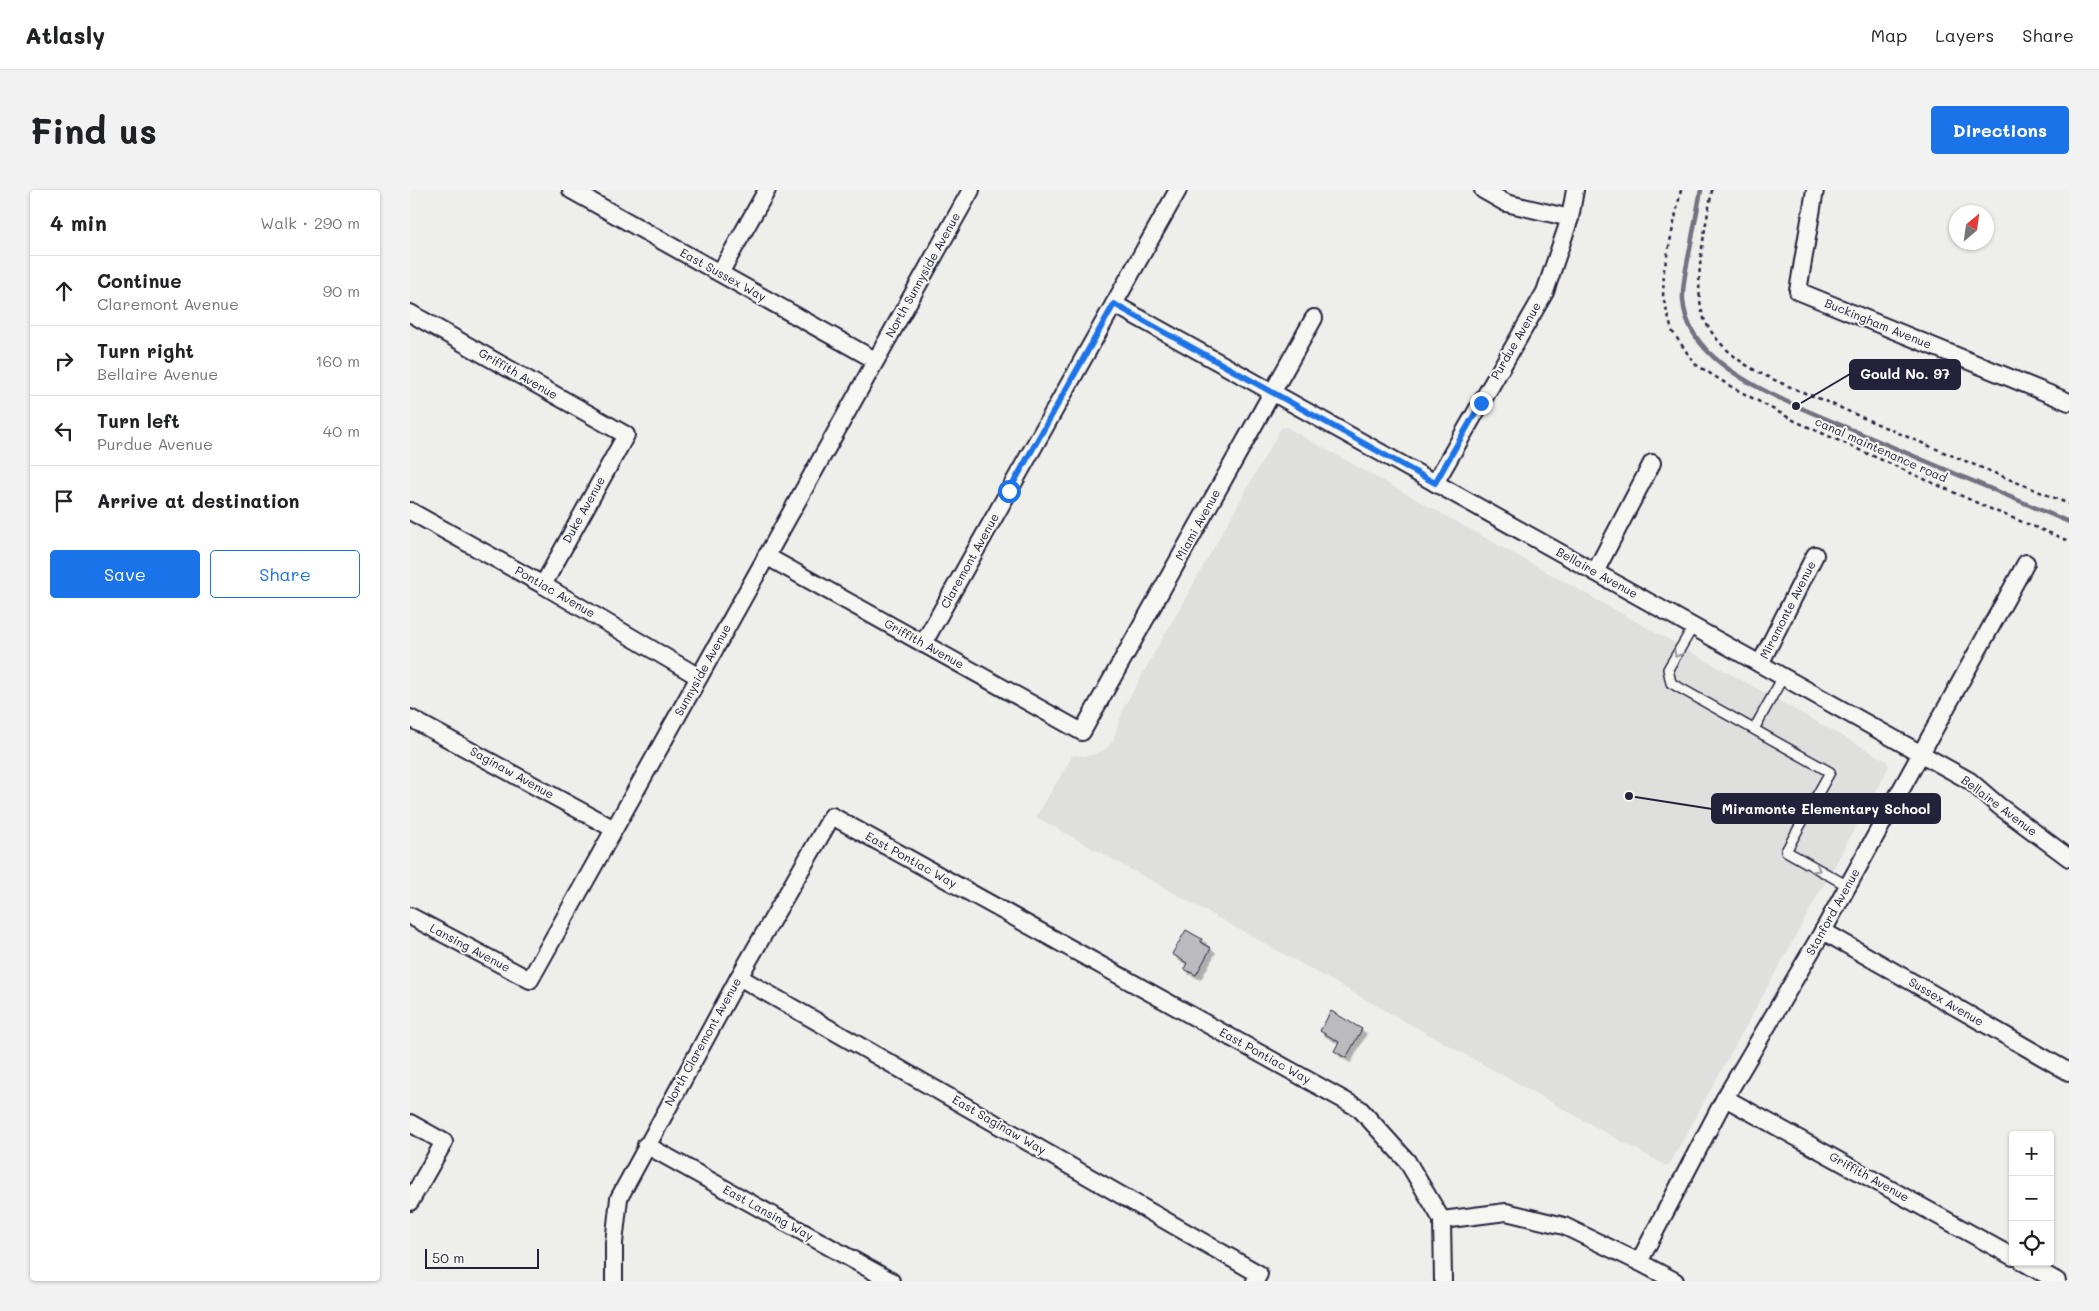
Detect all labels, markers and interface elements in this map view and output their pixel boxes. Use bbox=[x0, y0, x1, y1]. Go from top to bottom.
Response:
text: Atlasly bbox=[25, 19, 105, 50]
text: Map bbox=[1871, 23, 1907, 47]
text: Layers bbox=[1935, 23, 1994, 47]
text: Share bbox=[2022, 23, 2074, 47]
button: Directions bbox=[1931, 106, 2069, 154]
text: Find us bbox=[30, 107, 157, 153]
north arrow bbox=[1949, 205, 1994, 250]
text: 4 min bbox=[50, 209, 107, 236]
street label: North Sunnyside Avenue bbox=[881, 209, 963, 340]
text: Walk · 290 m bbox=[260, 212, 360, 233]
street label: East Sussex Way bbox=[678, 244, 769, 304]
text: Continue bbox=[97, 268, 182, 293]
icon: ahead bbox=[50, 277, 78, 305]
text: 90 m bbox=[323, 280, 360, 301]
text: Claremont Avenue bbox=[97, 293, 239, 314]
street label: Buckingham Avenue bbox=[1823, 294, 1934, 352]
street label: Purdue Avenue bbox=[1486, 299, 1544, 382]
text: Turn right bbox=[97, 338, 194, 363]
street label: Griffith Avenue bbox=[476, 344, 561, 402]
icon: right bbox=[50, 347, 78, 375]
text: 160 m bbox=[315, 350, 360, 371]
callout: Gould No. 97 bbox=[1850, 360, 1960, 389]
text: Bellaire Avenue bbox=[97, 363, 218, 384]
text: Gould No. 97 bbox=[1860, 364, 1950, 383]
route end bbox=[1470, 392, 1493, 415]
text: Turn left bbox=[97, 408, 180, 433]
street label: canal maintenance road bbox=[1813, 413, 1950, 486]
icon: left bbox=[50, 417, 78, 445]
text: 40 m bbox=[323, 420, 360, 441]
text: Purdue Avenue bbox=[97, 433, 213, 454]
street label: Duke Avenue bbox=[558, 473, 608, 546]
route start bbox=[998, 480, 1021, 503]
street label: Miami Avenue bbox=[1171, 486, 1223, 563]
icon: arrive bbox=[50, 487, 78, 515]
text: Arrive at destination bbox=[97, 488, 300, 513]
street label: Claremont Avenue bbox=[936, 510, 1002, 611]
street label: Bellaire Avenue bbox=[1554, 543, 1641, 601]
button: Save bbox=[50, 550, 200, 598]
button: Share bbox=[210, 550, 360, 598]
street label: Miramonte Avenue bbox=[1755, 558, 1819, 661]
street label: Pontiac Avenue bbox=[513, 562, 598, 621]
street label: Griffith Avenue bbox=[882, 615, 967, 672]
street label: Sunnyside Avenue bbox=[670, 621, 734, 718]
one-way arrow bbox=[1674, 649, 1684, 658]
street label: Saginaw Avenue bbox=[468, 742, 557, 802]
street label: Bellaire Avenue bbox=[1958, 771, 2041, 839]
callout: Miramonte Elementary School bbox=[1712, 794, 1940, 823]
text: Miramonte Elementary School bbox=[1722, 799, 1930, 818]
street label: East Pontiac Way bbox=[863, 827, 960, 891]
one-way arrow bbox=[1811, 862, 1820, 872]
street label: Stanford Avenue bbox=[1802, 865, 1863, 958]
street label: Lansing Avenue bbox=[427, 919, 513, 975]
street label: Sussex Avenue bbox=[1906, 973, 1987, 1029]
street label: North Claremont Avenue bbox=[660, 975, 744, 1109]
street label: East Pontiac Way bbox=[1217, 1023, 1314, 1087]
street label: East Saginaw Way bbox=[950, 1091, 1049, 1157]
map controls bbox=[2009, 1131, 2054, 1266]
button: + bbox=[2009, 1131, 2054, 1176]
street label: Griffith Avenue bbox=[1827, 1148, 1912, 1205]
button: − bbox=[2009, 1176, 2054, 1221]
street label: East Lansing Way bbox=[720, 1181, 817, 1244]
button: locate bbox=[2009, 1221, 2054, 1266]
scale bar bbox=[425, 1246, 539, 1269]
text: 50 m bbox=[432, 1248, 464, 1267]

